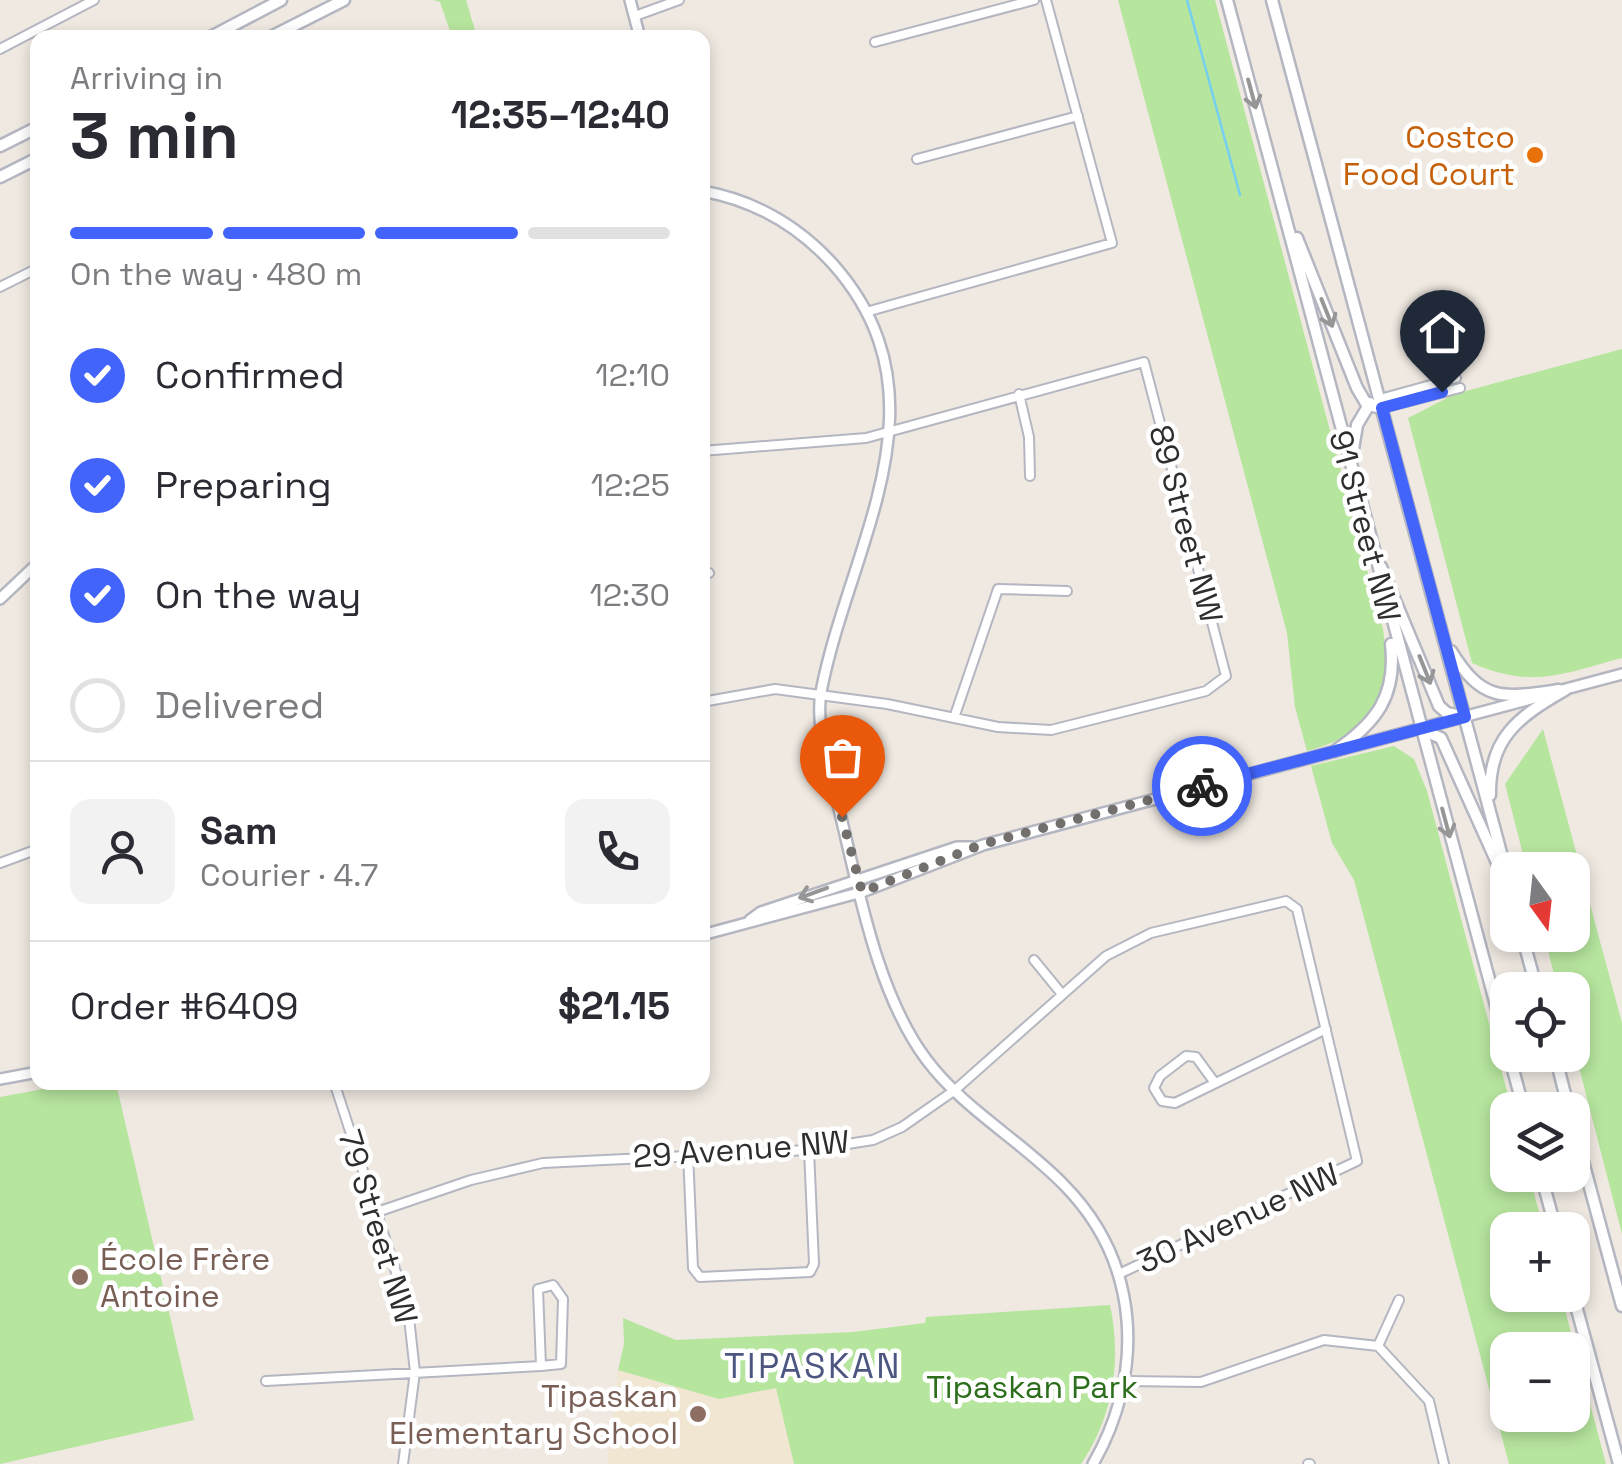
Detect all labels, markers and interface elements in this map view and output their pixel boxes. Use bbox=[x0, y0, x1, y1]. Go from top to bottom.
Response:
text: Arriving in bbox=[70, 58, 223, 98]
one-way arrow bbox=[1244, 78, 1263, 109]
text: 12:35–12:40 bbox=[451, 91, 670, 139]
text: 3 min bbox=[70, 94, 239, 177]
place label: Costco Food Court bbox=[1343, 117, 1515, 194]
marker: Costco Food Court bbox=[1524, 144, 1546, 166]
text: On the way · 480 m bbox=[70, 254, 362, 294]
pin bbox=[1400, 290, 1485, 393]
one-way arrow bbox=[1319, 298, 1337, 328]
icon: home bbox=[1415, 305, 1470, 360]
icon: check bbox=[70, 348, 125, 403]
text: Confirmed bbox=[155, 351, 345, 399]
text: 12:10 bbox=[595, 355, 670, 395]
street label: 89 Street NW bbox=[1140, 421, 1232, 627]
street label: 91 Street NW bbox=[1320, 426, 1410, 626]
icon: check bbox=[70, 458, 125, 513]
text: Preparing bbox=[155, 461, 332, 509]
text: 12:25 bbox=[591, 465, 670, 505]
icon: check bbox=[70, 568, 125, 623]
text: On the way bbox=[155, 571, 361, 619]
text: 12:30 bbox=[589, 575, 670, 615]
one-way arrow bbox=[1417, 654, 1435, 685]
text: Delivered bbox=[155, 681, 324, 729]
pin bbox=[800, 715, 885, 818]
icon: bag bbox=[815, 730, 870, 785]
courier bbox=[1152, 736, 1252, 836]
icon: bike bbox=[1175, 759, 1230, 814]
button: person bbox=[70, 799, 175, 904]
button: phone bbox=[565, 799, 670, 904]
text: Sam bbox=[200, 807, 277, 855]
one-way arrow bbox=[1437, 807, 1456, 838]
north arrow bbox=[1490, 852, 1590, 952]
map controls bbox=[1490, 852, 1590, 1432]
text: Courier · 4.7 bbox=[200, 855, 378, 895]
one-way arrow bbox=[799, 885, 830, 903]
button: locate bbox=[1490, 972, 1590, 1072]
text: Order #6409 bbox=[70, 982, 299, 1030]
text: $21.15 bbox=[558, 982, 670, 1030]
button: layers bbox=[1490, 1092, 1590, 1192]
street label: 29 Avenue NW bbox=[631, 1121, 851, 1177]
street label: 79 Street NW bbox=[329, 1125, 427, 1329]
street label: 30 Avenue NW bbox=[1131, 1154, 1345, 1282]
button: + bbox=[1490, 1212, 1590, 1312]
place label: École Frère Antoine bbox=[100, 1239, 270, 1316]
marker: École Frère Antoine bbox=[69, 1266, 91, 1288]
button: − bbox=[1490, 1332, 1590, 1432]
district label: TIPASKAN bbox=[724, 1344, 902, 1388]
park label: Tipaskan Park bbox=[926, 1367, 1138, 1407]
place label: Tipaskan Elementary School bbox=[389, 1376, 678, 1453]
marker: Tipaskan Elementary School bbox=[687, 1403, 709, 1425]

